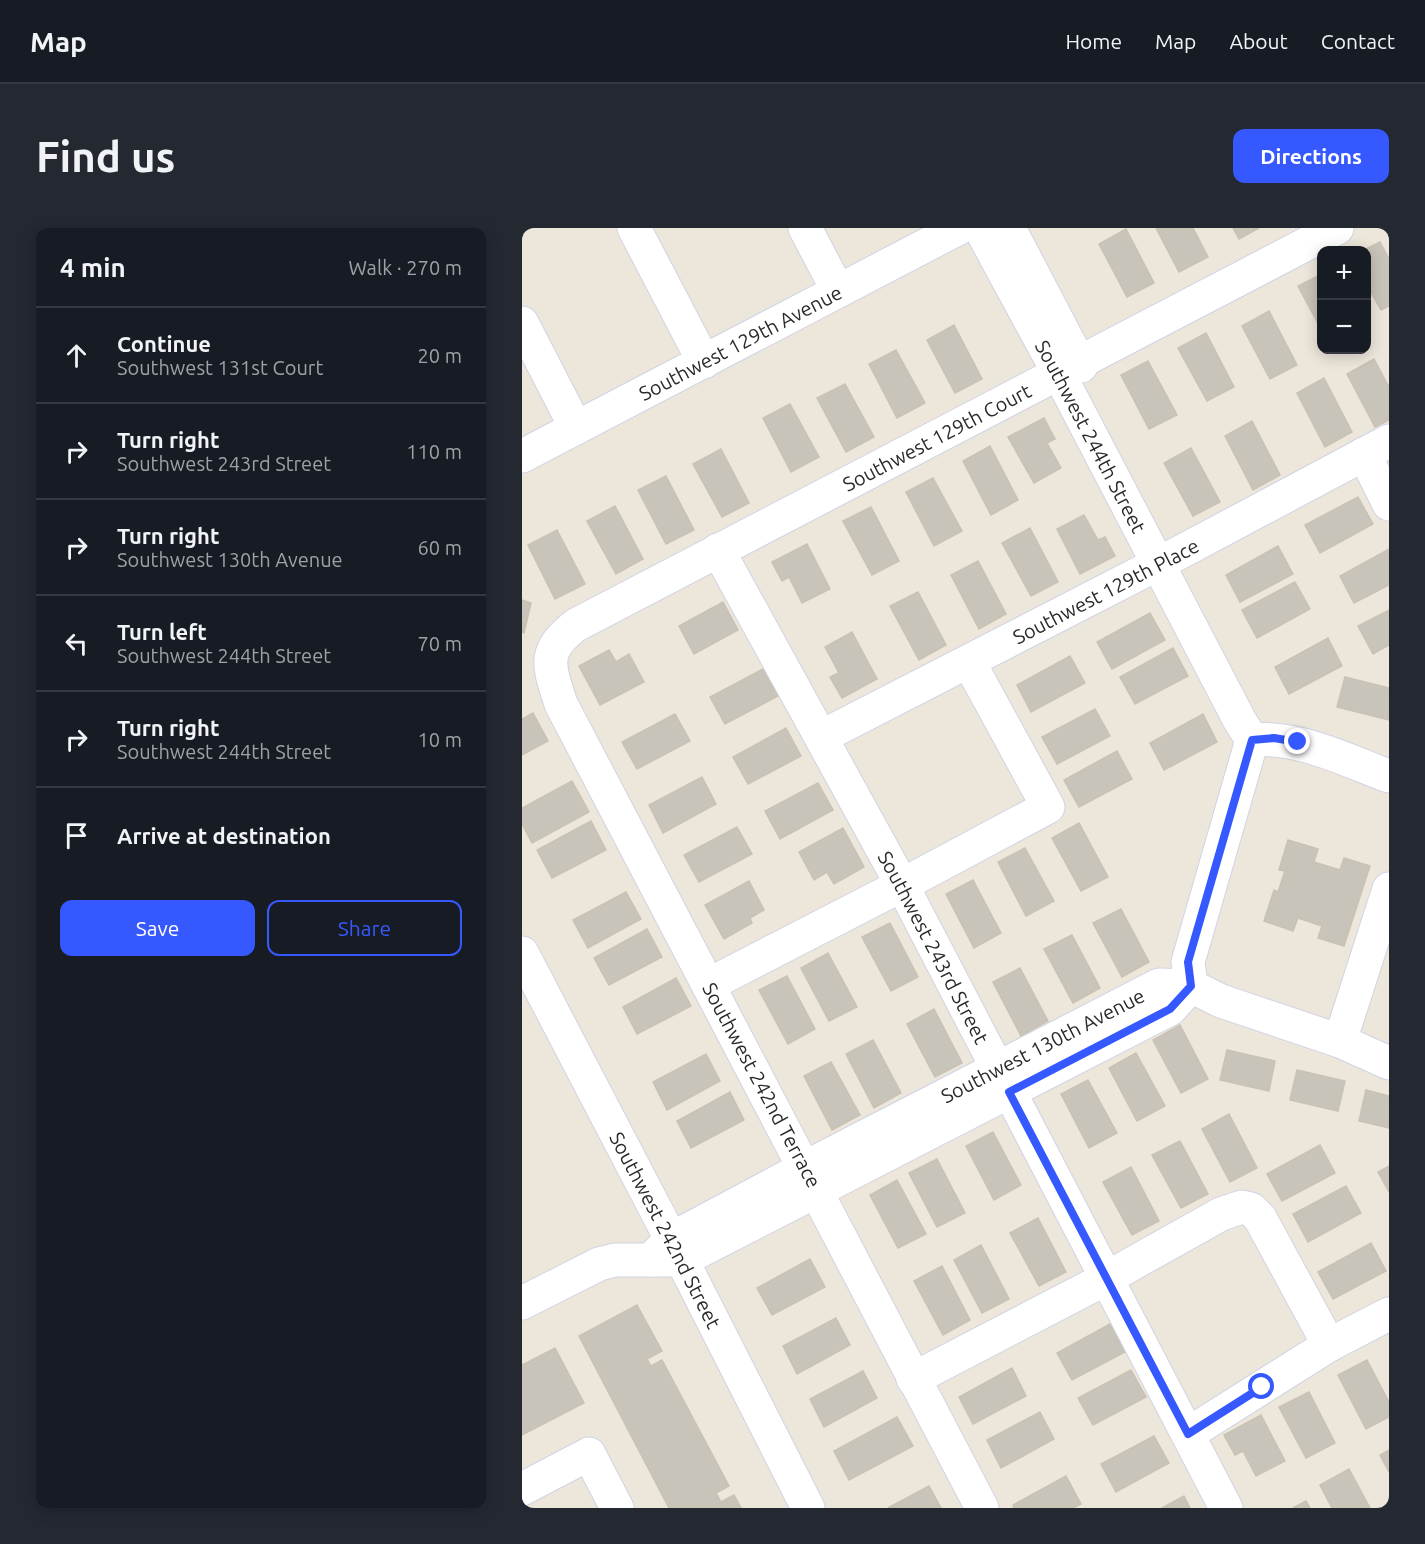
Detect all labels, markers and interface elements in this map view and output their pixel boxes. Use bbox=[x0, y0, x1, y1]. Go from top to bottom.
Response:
text: Map bbox=[30, 26, 87, 57]
text: Home bbox=[1065, 29, 1122, 53]
text: Map bbox=[1155, 29, 1196, 53]
text: About bbox=[1229, 29, 1288, 53]
text: Contact bbox=[1321, 29, 1395, 53]
button: Directions bbox=[1233, 129, 1389, 183]
text: Find us bbox=[36, 133, 175, 180]
map controls bbox=[1317, 246, 1371, 354]
button: + bbox=[1317, 246, 1371, 300]
text: 4 min bbox=[60, 253, 126, 282]
text: Walk · 270 m bbox=[349, 256, 462, 279]
street label: Southwest 129th Avenue bbox=[635, 280, 845, 405]
button: − bbox=[1317, 300, 1371, 354]
text: Continue bbox=[117, 331, 211, 356]
street label: Southwest 244th Street bbox=[1031, 336, 1151, 536]
icon: ahead bbox=[60, 339, 93, 372]
text: 20 m bbox=[418, 344, 462, 367]
text: Southwest 131st Court bbox=[117, 356, 323, 379]
street label: Southwest 129th Court bbox=[839, 378, 1035, 495]
text: Turn right bbox=[117, 427, 219, 452]
icon: right bbox=[60, 435, 93, 468]
text: 110 m bbox=[406, 440, 462, 463]
text: Southwest 243rd Street bbox=[117, 452, 331, 475]
text: Turn right bbox=[117, 523, 219, 548]
icon: right bbox=[60, 531, 93, 564]
street label: Southwest 129th Place bbox=[1009, 533, 1203, 648]
text: 60 m bbox=[418, 536, 462, 559]
text: Southwest 130th Avenue bbox=[117, 548, 343, 571]
text: Turn left bbox=[117, 619, 207, 644]
icon: left bbox=[60, 627, 93, 660]
text: 70 m bbox=[418, 632, 462, 655]
text: Southwest 244th Street bbox=[117, 644, 331, 667]
text: Turn right bbox=[117, 715, 219, 740]
icon: right bbox=[60, 723, 93, 756]
text: 10 m bbox=[418, 728, 462, 751]
route end bbox=[1284, 728, 1310, 754]
text: Southwest 244th Street bbox=[117, 740, 331, 763]
icon: arrive bbox=[60, 819, 93, 852]
text: Arrive at destination bbox=[117, 823, 331, 848]
street label: Southwest 243rd Street bbox=[874, 847, 994, 1047]
button: Save bbox=[60, 900, 255, 956]
button: Share bbox=[267, 900, 462, 956]
street label: Southwest 242nd Terrace bbox=[698, 979, 826, 1191]
street label: Southwest 130th Avenue bbox=[937, 983, 1148, 1107]
street label: Southwest 242nd Street bbox=[606, 1128, 726, 1332]
route start bbox=[1248, 1373, 1274, 1399]

